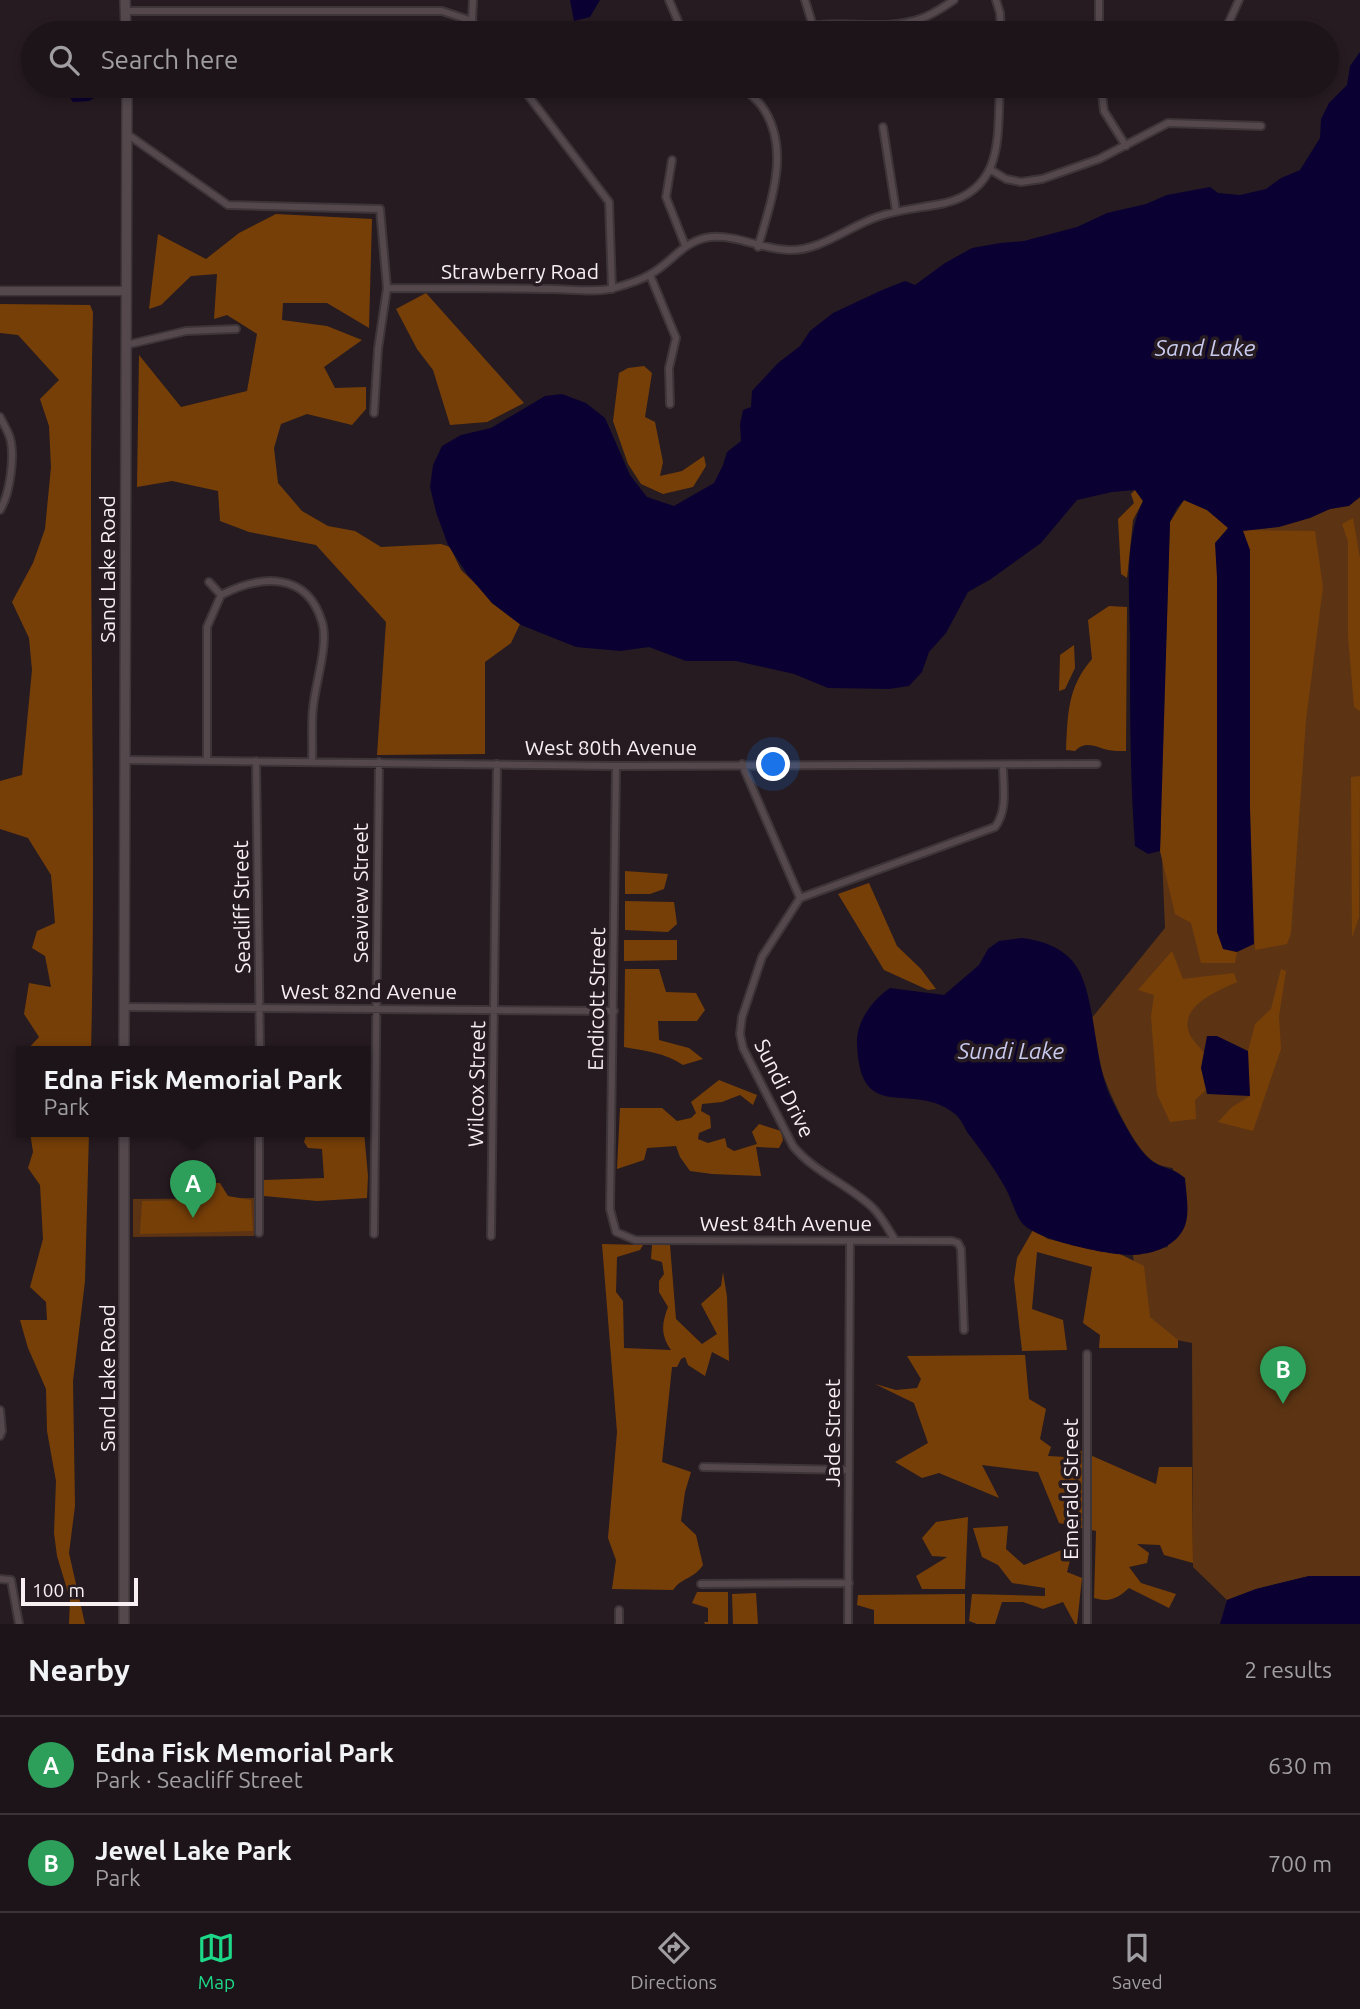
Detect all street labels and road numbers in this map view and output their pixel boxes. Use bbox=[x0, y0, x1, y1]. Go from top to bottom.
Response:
street label: Strawberry Road bbox=[441, 259, 599, 283]
street label: Sand Lake Road bbox=[95, 495, 119, 643]
street label: West 80th Avenue bbox=[525, 735, 697, 759]
street label: Seaview Street bbox=[348, 823, 372, 963]
street label: Seacliff Street bbox=[228, 840, 254, 974]
street label: Endicott Street bbox=[583, 927, 609, 1071]
street label: West 82nd Avenue bbox=[281, 979, 457, 1003]
street label: Wilcox Street bbox=[463, 1021, 489, 1147]
street label: Sundi Drive bbox=[750, 1035, 820, 1141]
street label: West 84th Avenue bbox=[700, 1211, 872, 1235]
street label: Sand Lake Road bbox=[95, 1304, 119, 1452]
street label: Jade Street bbox=[820, 1379, 844, 1487]
street label: Emerald Street bbox=[1058, 1418, 1082, 1560]

